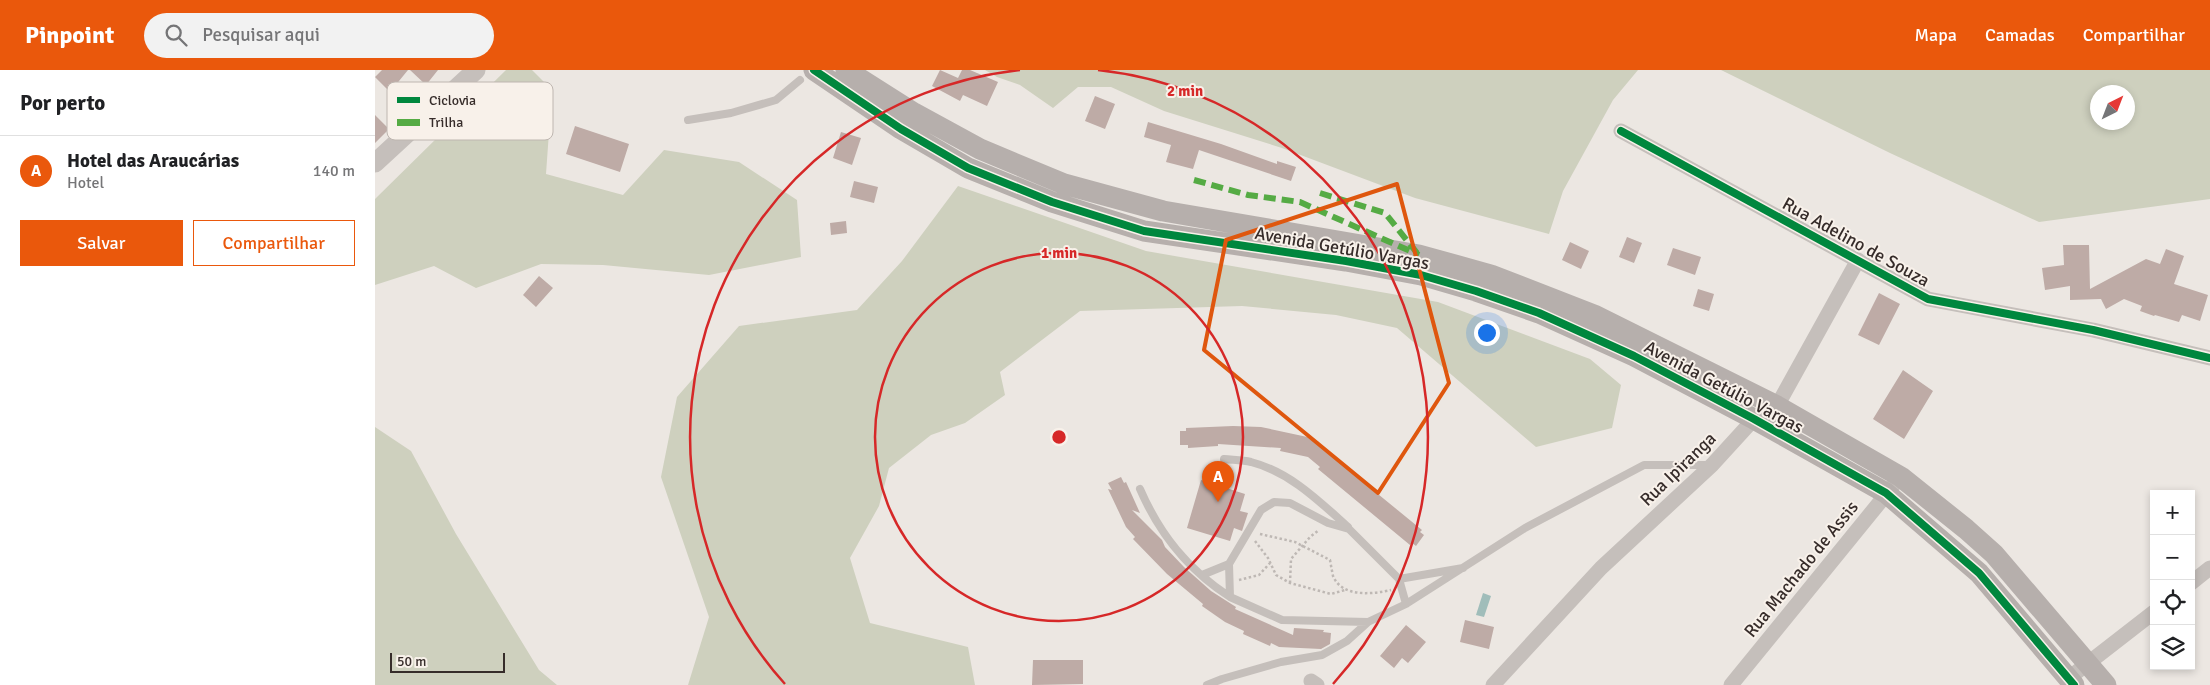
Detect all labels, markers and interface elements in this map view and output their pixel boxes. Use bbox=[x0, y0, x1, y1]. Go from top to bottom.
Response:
search box bbox=[144, 13, 494, 58]
text: Pinpoint bbox=[25, 20, 114, 50]
icon: search bbox=[162, 21, 190, 49]
text: Pesquisar aqui bbox=[202, 23, 320, 47]
text: Mapa bbox=[1915, 24, 1957, 46]
text: Camadas bbox=[1985, 24, 2055, 46]
text: Compartilhar bbox=[2083, 24, 2185, 46]
legend bbox=[387, 82, 553, 140]
text: 2 min bbox=[1167, 82, 1203, 100]
north arrow bbox=[2090, 85, 2135, 130]
text: Por perto bbox=[20, 90, 105, 116]
text: Ciclovia bbox=[429, 92, 476, 109]
text: Trilha bbox=[429, 114, 463, 131]
text: Hotel das Araucárias bbox=[67, 149, 239, 173]
text: A bbox=[31, 161, 41, 181]
text: 140 m bbox=[313, 161, 355, 181]
text: Hotel bbox=[67, 173, 104, 193]
street label: Rua Adelino de Souza bbox=[1779, 192, 1933, 292]
button: Salvar bbox=[20, 220, 183, 266]
button: Compartilhar bbox=[193, 220, 355, 266]
street label: Avenida Getúlio Vargas bbox=[1253, 222, 1431, 274]
text: 1 min bbox=[1041, 244, 1077, 262]
your location bbox=[1474, 320, 1500, 346]
street label: Avenida Getúlio Vargas bbox=[1641, 336, 1807, 438]
street label: Rua Ipiranga bbox=[1635, 427, 1721, 511]
centre of rings bbox=[1050, 428, 1068, 446]
pin: A bbox=[1202, 461, 1234, 502]
map controls bbox=[2150, 490, 2195, 670]
button: + bbox=[2150, 490, 2195, 535]
street label: Rua Machado de Assis bbox=[1739, 496, 1863, 642]
button: − bbox=[2150, 535, 2195, 580]
button: locate bbox=[2150, 580, 2195, 625]
button: layers bbox=[2150, 625, 2195, 670]
scale bar bbox=[390, 650, 505, 673]
text: 50 m bbox=[397, 653, 426, 670]

